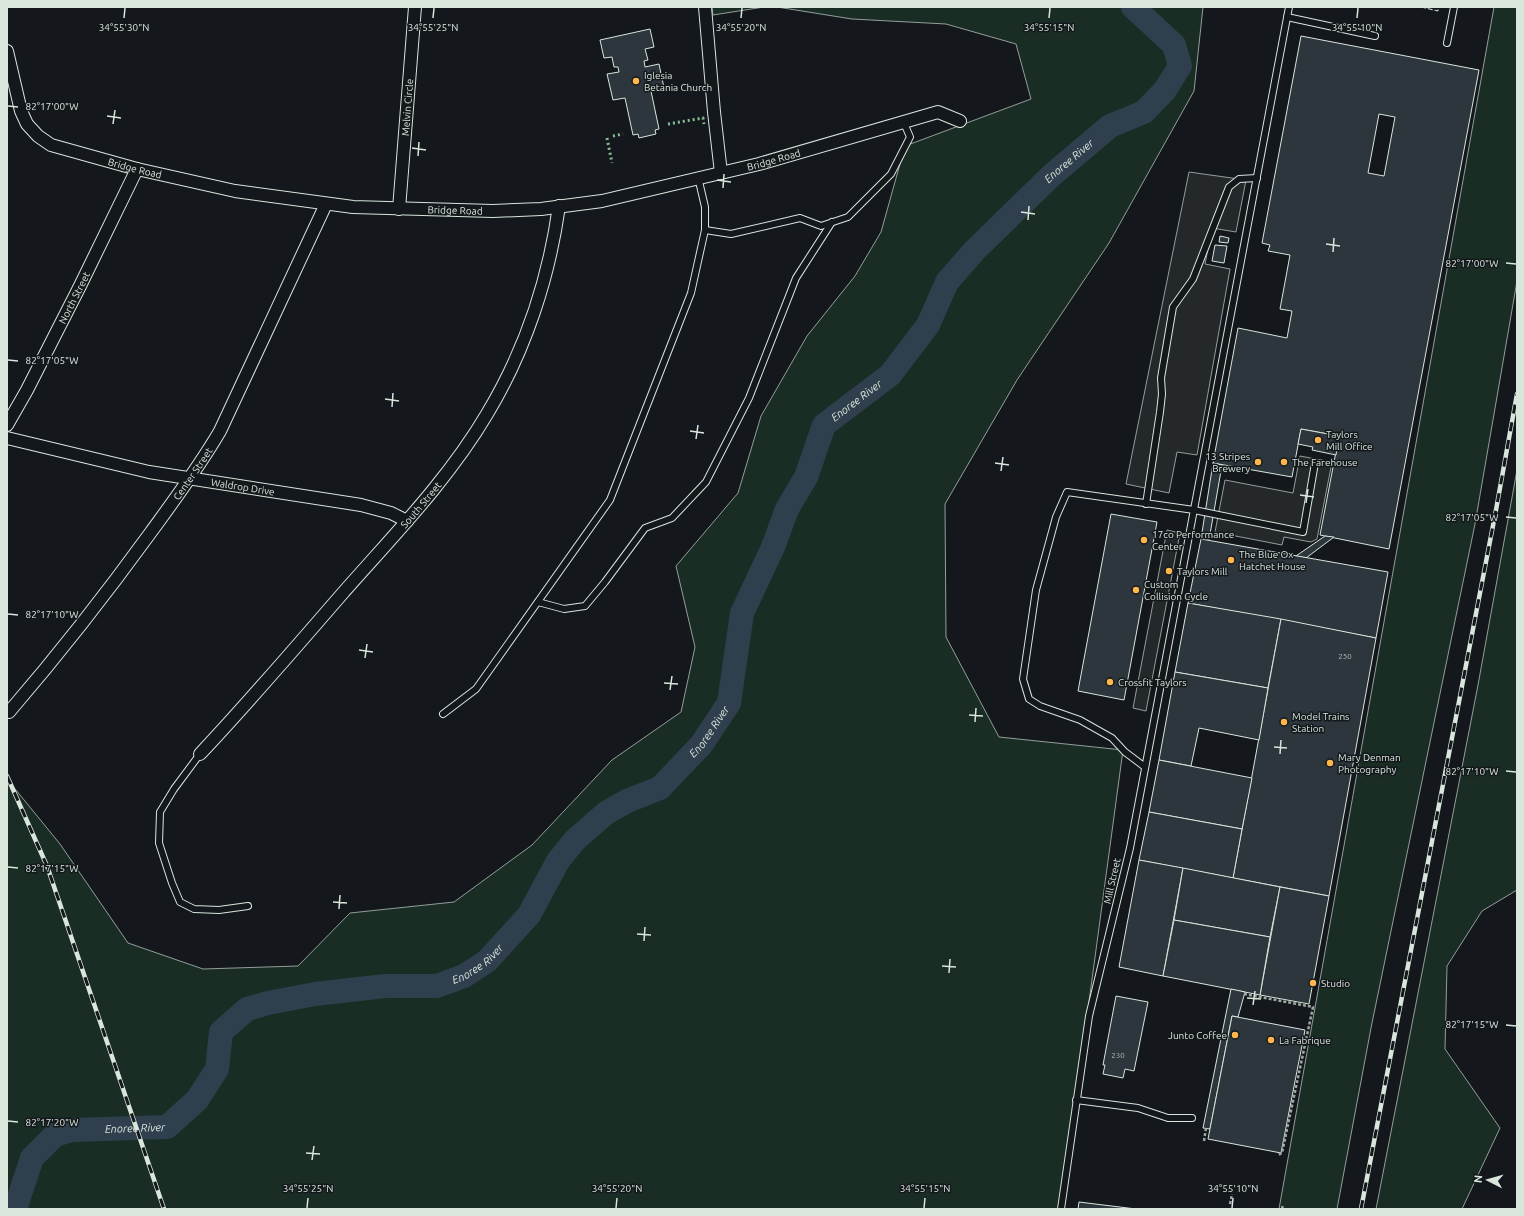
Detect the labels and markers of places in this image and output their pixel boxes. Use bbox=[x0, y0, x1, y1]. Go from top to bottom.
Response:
place label: Iglesia Betania Church bbox=[644, 70, 712, 93]
marker: Iglesia Betania Church bbox=[631, 76, 641, 86]
place label: Taylors Mill Office bbox=[1326, 429, 1373, 452]
marker: Taylors Mill Office bbox=[1313, 435, 1323, 445]
place label: 13 Stripes Brewery bbox=[1205, 451, 1250, 474]
marker: 13 Stripes Brewery bbox=[1253, 457, 1263, 467]
marker: The Farehouse bbox=[1279, 457, 1289, 467]
place label: The Farehouse bbox=[1292, 457, 1358, 468]
place label: 17co Performance Center bbox=[1152, 529, 1234, 552]
marker: 17co Performance Center bbox=[1139, 535, 1149, 545]
place label: The Blue Ox Hatchet House bbox=[1239, 549, 1306, 572]
marker: The Blue Ox Hatchet House bbox=[1226, 555, 1236, 565]
marker: Taylors Mill bbox=[1164, 566, 1174, 576]
place label: Taylors Mill bbox=[1177, 566, 1228, 577]
place label: Custom Collision Cycle bbox=[1144, 579, 1208, 602]
marker: Custom Collision Cycle bbox=[1131, 585, 1141, 595]
marker: Crossfit Taylors bbox=[1105, 677, 1115, 687]
place label: Crossfit Taylors bbox=[1118, 677, 1187, 688]
place label: Model Trains Station bbox=[1292, 711, 1349, 734]
marker: Model Trains Station bbox=[1279, 717, 1289, 727]
place label: Mary Denman Photography bbox=[1338, 752, 1401, 775]
marker: Mary Denman Photography bbox=[1325, 758, 1335, 768]
marker: Studio bbox=[1308, 978, 1318, 988]
place label: Studio bbox=[1321, 978, 1350, 989]
place label: Junto Coffee bbox=[1168, 1030, 1227, 1041]
marker: Junto Coffee bbox=[1230, 1030, 1240, 1040]
marker: La Fabrique bbox=[1266, 1035, 1276, 1045]
place label: La Fabrique bbox=[1279, 1035, 1331, 1046]

